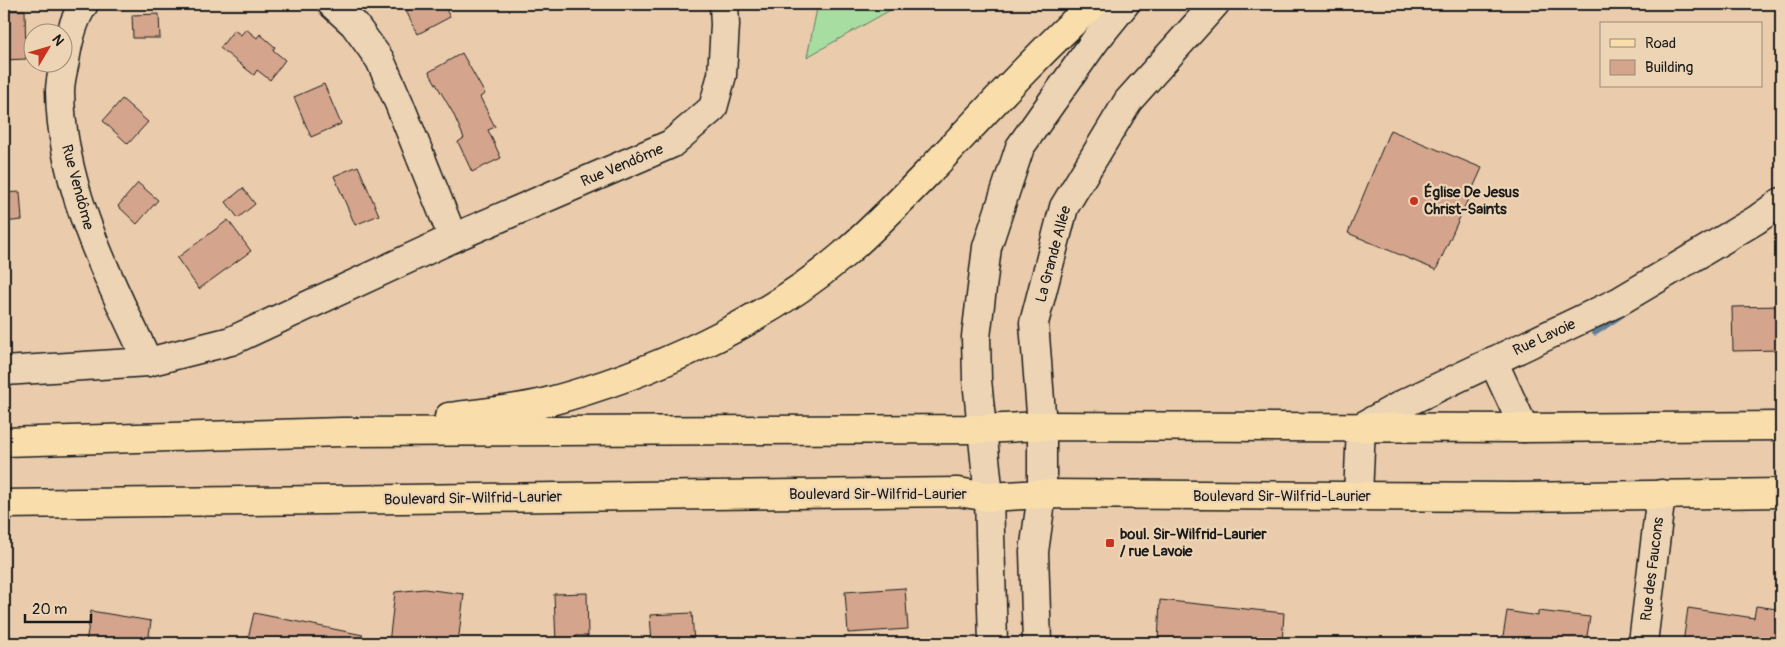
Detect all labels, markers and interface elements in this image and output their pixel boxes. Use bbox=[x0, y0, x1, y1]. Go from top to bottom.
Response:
north arrow bbox=[22, 22, 72, 72]
legend bbox=[1600, 22, 1762, 88]
text: N bbox=[48, 31, 67, 49]
text: Road bbox=[1645, 34, 1676, 53]
text: Building bbox=[1645, 58, 1693, 77]
street label: Rue Vendôme bbox=[578, 139, 667, 191]
street label: Rue Vendôme bbox=[57, 142, 98, 233]
place label: Église De Jesus Christ-Saints bbox=[1424, 183, 1519, 219]
marker: Église De Jesus Christ-Saints bbox=[1408, 195, 1420, 207]
street label: La Grande Allée bbox=[1031, 203, 1076, 305]
street label: Rue Lavoie bbox=[1510, 314, 1579, 360]
street label: Boulevard Sir-Wilfrid-Laurier bbox=[789, 485, 968, 504]
street label: Boulevard Sir-Wilfrid-Laurier bbox=[384, 487, 563, 510]
street label: Boulevard Sir-Wilfrid-Laurier bbox=[1193, 487, 1372, 506]
street label: Rue des Faucons bbox=[1637, 516, 1668, 622]
place label: boul. Sir-Wilfrid-Laurier / rue Lavoie bbox=[1120, 525, 1267, 561]
marker: boul. Sir-Wilfrid-Laurier / rue Lavoie bbox=[1104, 537, 1116, 549]
scale bar bbox=[25, 592, 91, 624]
text: 20 m bbox=[32, 600, 67, 619]

